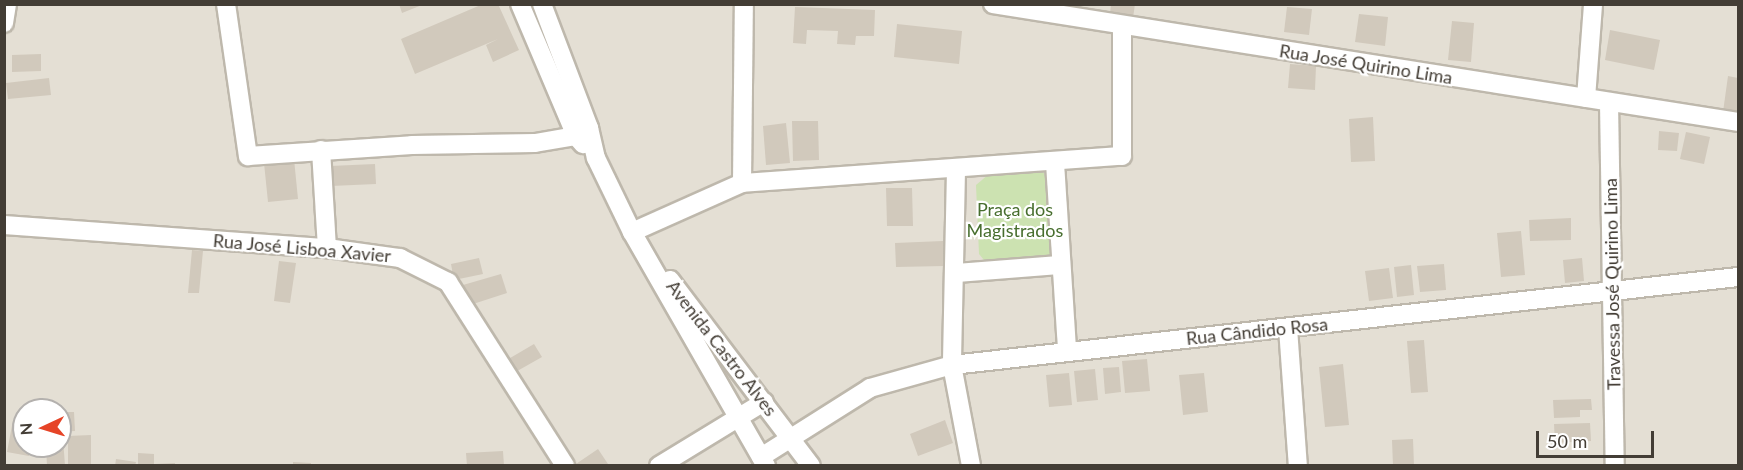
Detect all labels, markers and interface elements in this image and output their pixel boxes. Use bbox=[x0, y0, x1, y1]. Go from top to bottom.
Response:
street label: Rua José Quirino Lima bbox=[1278, 40, 1454, 88]
street label: Travessa José Quirino Lima bbox=[1599, 178, 1625, 390]
park label: Praça dos Magistrados bbox=[967, 199, 1063, 242]
street label: Rua José Lisboa Xavier bbox=[212, 229, 392, 267]
street label: Avenida Castro Alves bbox=[662, 276, 782, 420]
street label: Rua Cândido Rosa bbox=[1185, 313, 1329, 349]
north arrow bbox=[12, 398, 72, 458]
scale bar bbox=[1539, 419, 1658, 457]
text: N bbox=[16, 422, 35, 436]
text: 50 m bbox=[1547, 430, 1587, 452]

